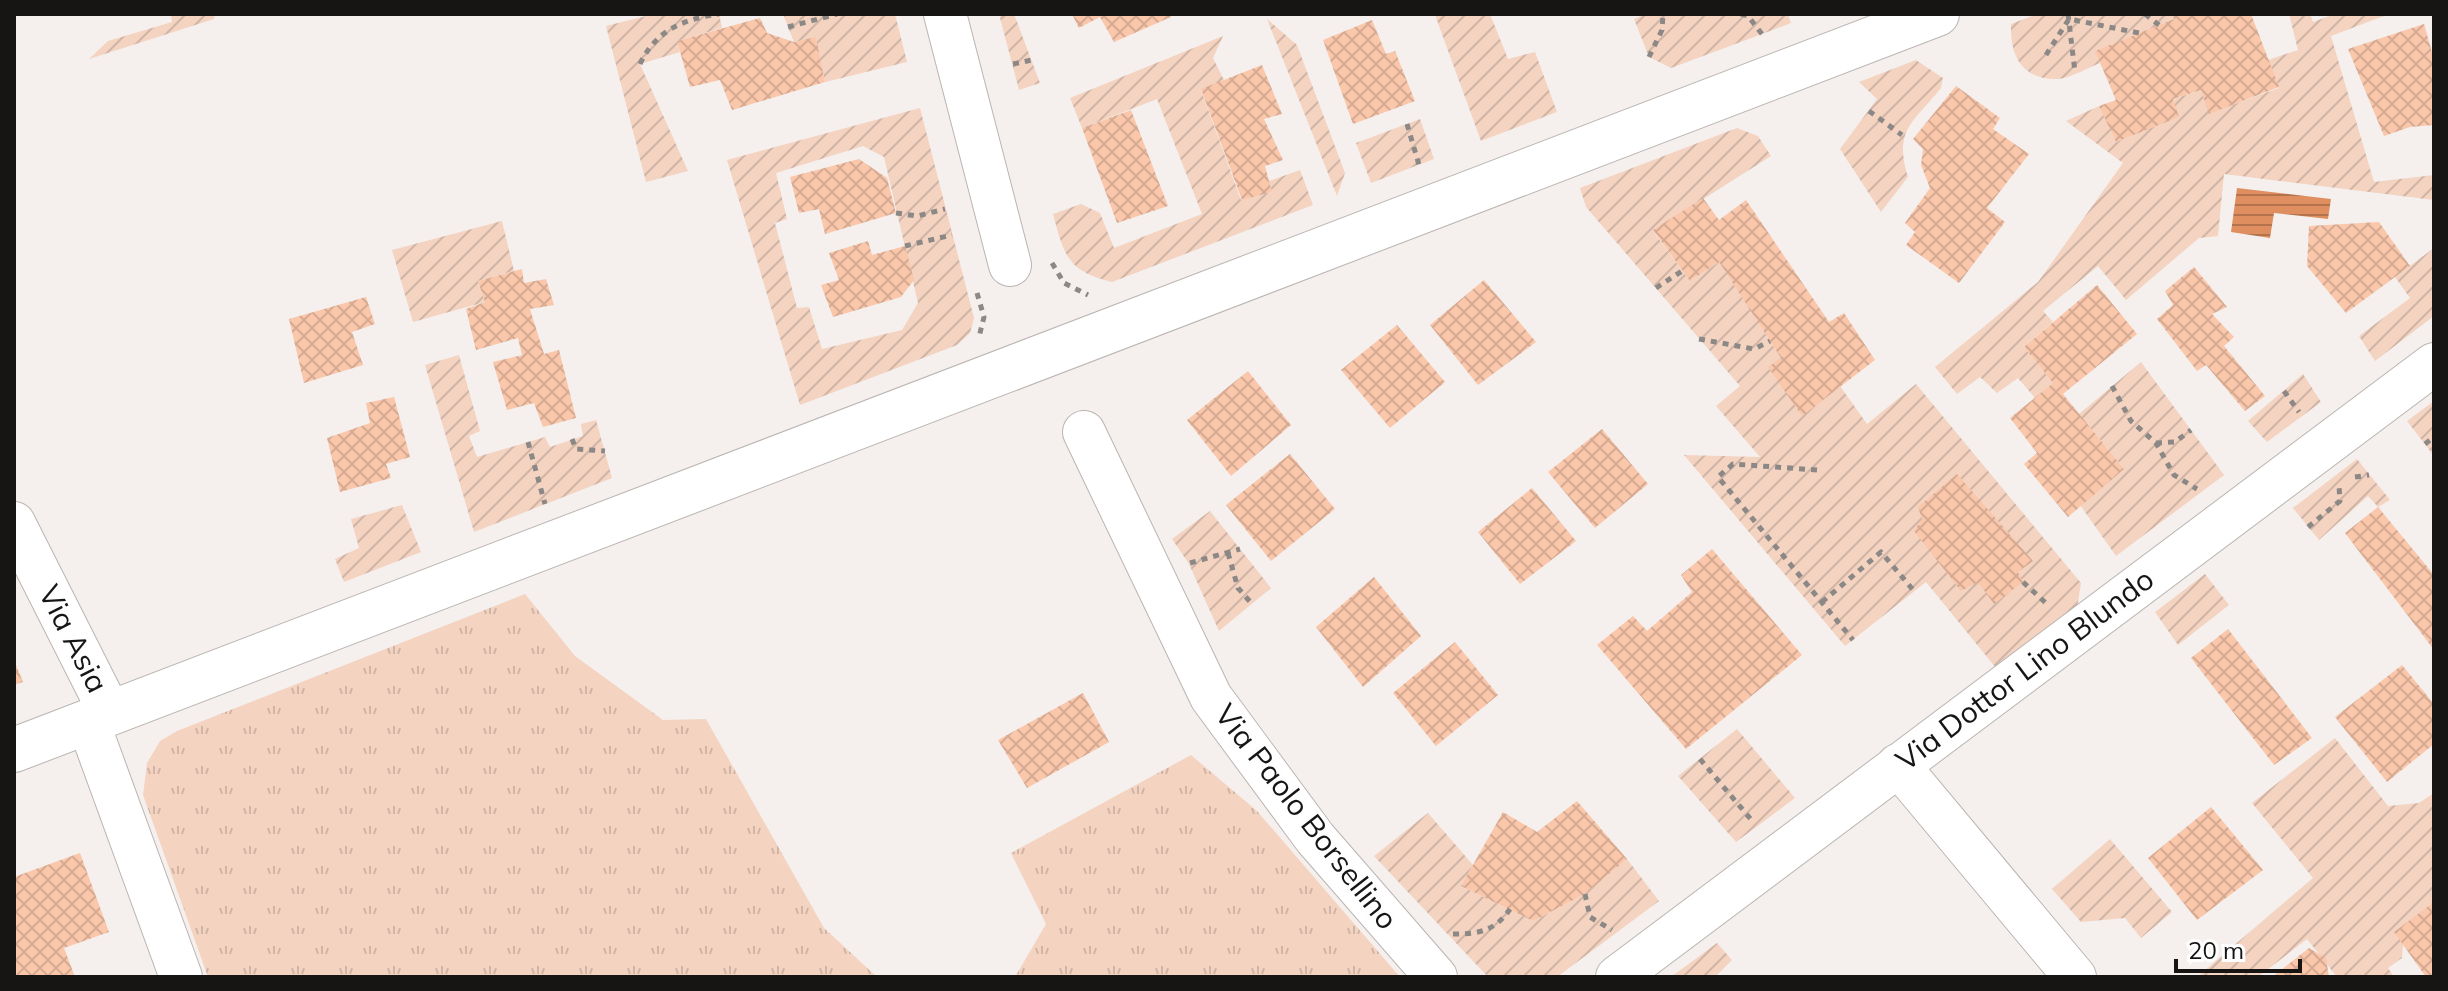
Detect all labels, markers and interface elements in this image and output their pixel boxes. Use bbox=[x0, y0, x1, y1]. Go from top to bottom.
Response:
street label: Via Dottor Lino Blundo bbox=[1888, 560, 2161, 779]
street label: Via Asia bbox=[31, 578, 117, 699]
street label: Via Paolo Borsellino bbox=[1207, 696, 1407, 937]
scale bar bbox=[2176, 923, 2300, 973]
text: 20 m bbox=[2188, 935, 2244, 965]

